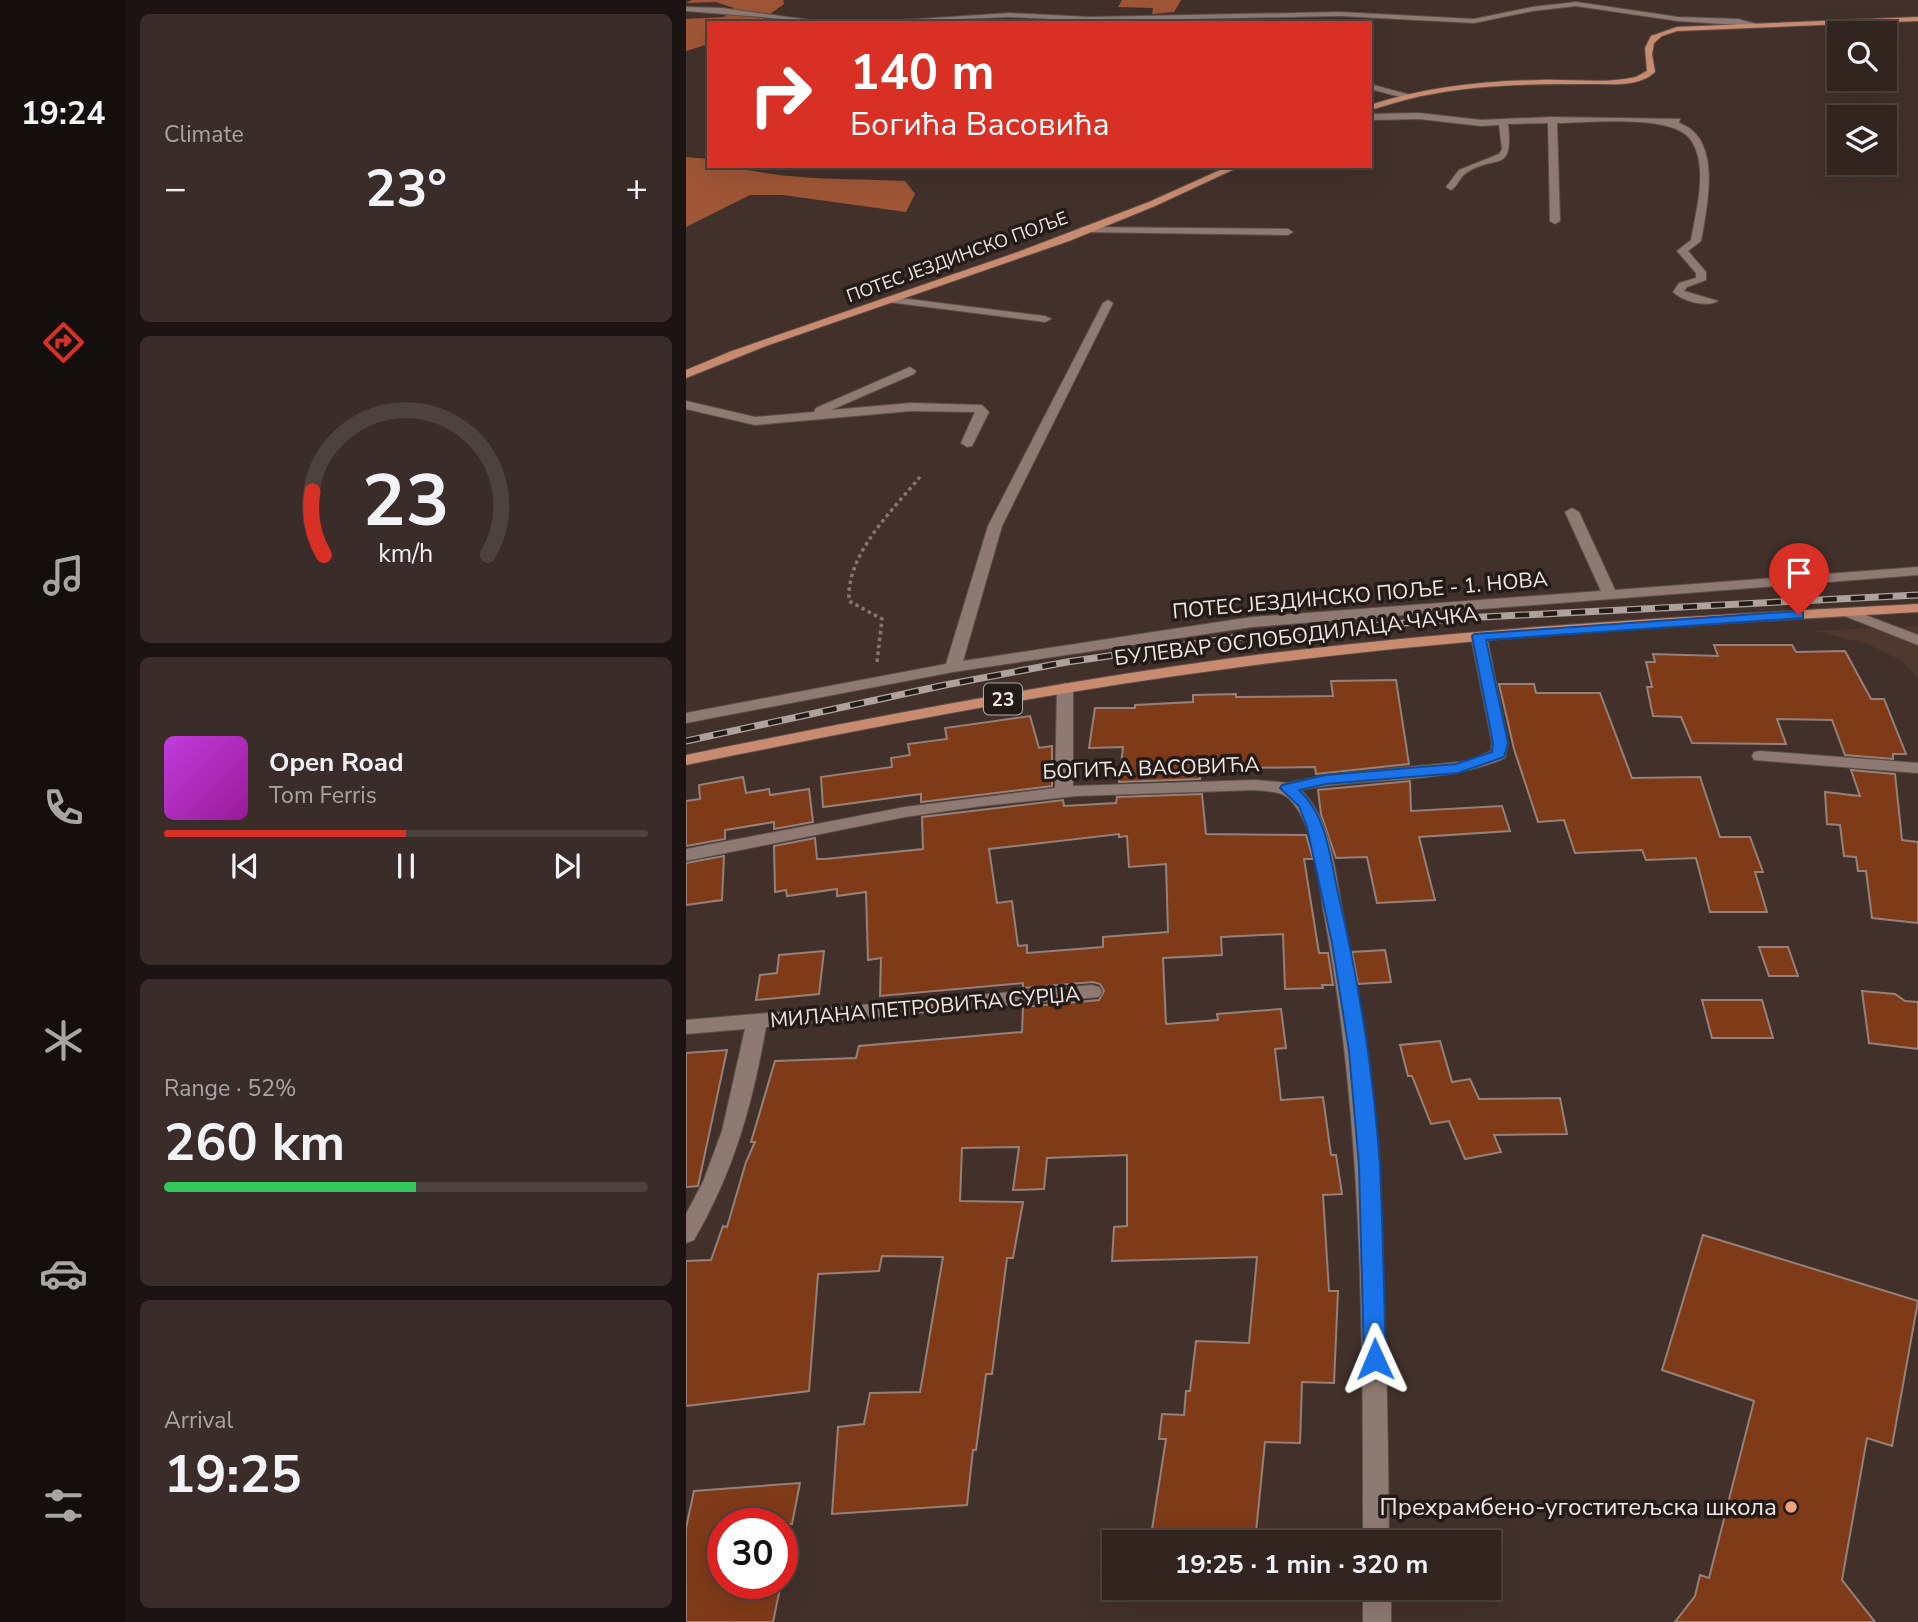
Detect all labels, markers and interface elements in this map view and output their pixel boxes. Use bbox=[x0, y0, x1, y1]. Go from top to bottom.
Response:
map controls bbox=[1827, 21, 1897, 175]
button: search bbox=[1827, 21, 1897, 91]
text: 140 m bbox=[850, 39, 994, 106]
icon: right bbox=[735, 49, 826, 140]
text: 19:24 bbox=[21, 92, 105, 135]
text: Богића Васовића bbox=[850, 103, 1110, 146]
button: layers bbox=[1827, 105, 1897, 175]
text: Climate bbox=[164, 119, 244, 150]
text: 23° bbox=[365, 153, 447, 224]
text: − bbox=[164, 163, 187, 214]
text: + bbox=[625, 163, 648, 214]
street label: ПОТЕС ЈЕЗДИНСКО ПОЉЕ bbox=[843, 206, 1071, 308]
icon: directions bbox=[39, 318, 88, 367]
text: 23 bbox=[362, 452, 450, 552]
text: km/h bbox=[378, 537, 434, 571]
pin bbox=[1769, 543, 1829, 615]
icon: music bbox=[39, 551, 88, 600]
icon: arrive bbox=[1780, 554, 1818, 592]
street label: ПОТЕС ЈЕЗДИНСКО ПОЉЕ - 1. НОВА bbox=[1171, 565, 1549, 625]
street label: БУЛЕВАР ОСЛОБОДИЛАЦА ЧАЧКА bbox=[1113, 600, 1479, 672]
road number: 23 bbox=[984, 684, 1022, 714]
text: Open Road bbox=[269, 745, 404, 780]
street label: БОГИЋА ВАСОВИЋА bbox=[1042, 750, 1260, 786]
text: Tom Ferris bbox=[269, 780, 377, 811]
icon: phone bbox=[39, 783, 88, 832]
icon: previous bbox=[226, 847, 264, 885]
icon: pause bbox=[387, 847, 425, 885]
icon: next bbox=[548, 847, 586, 885]
street label: МИЛАНА ПЕТРОВИЋА СУРЏА bbox=[769, 979, 1081, 1035]
icon: climate bbox=[39, 1016, 88, 1065]
text: Range · 52% bbox=[164, 1073, 296, 1104]
text: 260 km bbox=[164, 1107, 345, 1178]
icon: car bbox=[39, 1249, 88, 1298]
position arrow bbox=[1338, 1322, 1412, 1396]
text: Arrival bbox=[164, 1405, 233, 1436]
text: 19:25 bbox=[164, 1439, 302, 1510]
icon: filters bbox=[39, 1481, 88, 1530]
place label: Прехрамбено-угоститељска школа bbox=[1380, 1491, 1777, 1523]
marker: Прехрамбено-угоститељска школа bbox=[1783, 1499, 1799, 1515]
speed limit sign: 30 bbox=[707, 1508, 798, 1599]
text: 19:25 · 1 min · 320 m bbox=[1175, 1547, 1428, 1582]

